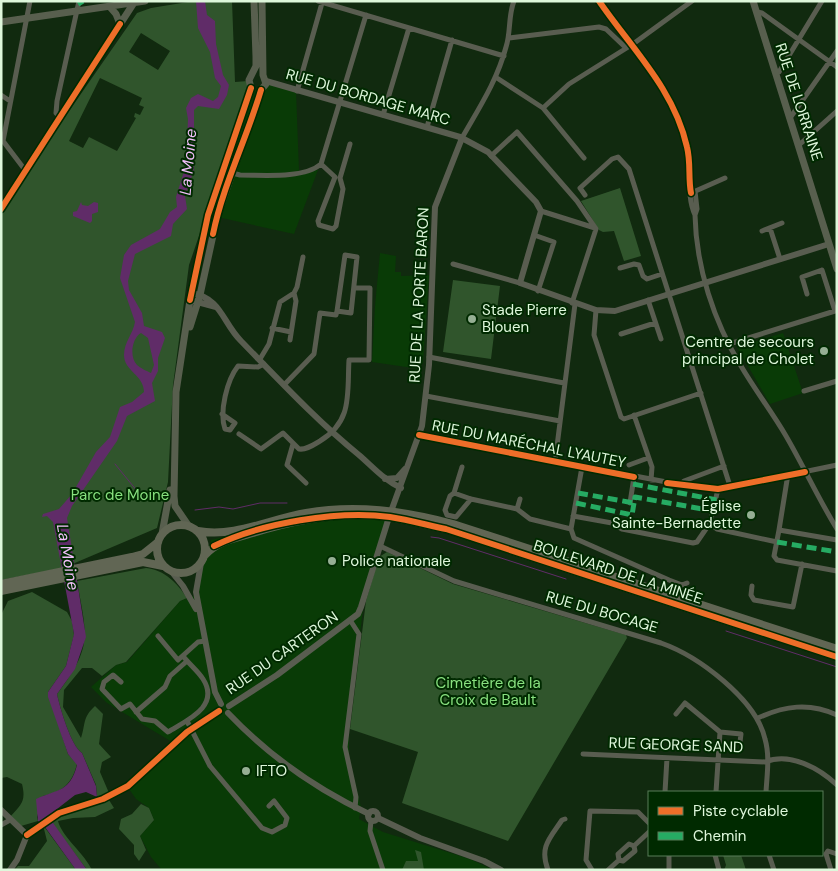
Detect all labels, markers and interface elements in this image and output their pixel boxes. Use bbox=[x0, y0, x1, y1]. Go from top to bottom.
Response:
street label: RUE DE LORRAINE bbox=[771, 41, 827, 163]
street label: RUE DU BORDAGE MARC bbox=[284, 64, 453, 130]
water label: La Moine bbox=[175, 128, 201, 196]
street label: RUE DE LA PORTE BARON bbox=[404, 207, 434, 383]
place label: Stade Pierre Blouen bbox=[482, 300, 567, 337]
marker: Stade Pierre Blouen bbox=[466, 313, 478, 325]
place label: Centre de secours principal de Cholet bbox=[682, 332, 814, 369]
marker: Centre de secours principal de Cholet bbox=[818, 345, 830, 357]
street label: RUE DU MARÉCHAL LYAUTEY bbox=[430, 415, 628, 473]
park label: Parc de Moine bbox=[71, 485, 169, 505]
place label: Église Sainte-Bernadette bbox=[612, 496, 741, 533]
marker: Église Sainte-Bernadette bbox=[745, 509, 757, 521]
water label: La Moine bbox=[52, 522, 84, 592]
street label: BOULEVARD DE LA MINÉE bbox=[531, 535, 705, 609]
place label: Police nationale bbox=[342, 551, 451, 571]
marker: Police nationale bbox=[326, 555, 338, 567]
street label: RUE DU BOCAGE bbox=[544, 586, 660, 638]
street label: RUE DU CARTERON bbox=[222, 607, 342, 699]
park label: Cimetière de la Croix de Bault bbox=[435, 673, 541, 710]
street label: RUE GEORGE SAND bbox=[608, 733, 744, 757]
place label: IFTO bbox=[256, 761, 287, 781]
marker: IFTO bbox=[240, 765, 252, 777]
legend bbox=[648, 791, 823, 856]
text: Piste cyclable bbox=[693, 801, 788, 821]
text: Chemin bbox=[693, 826, 746, 846]

